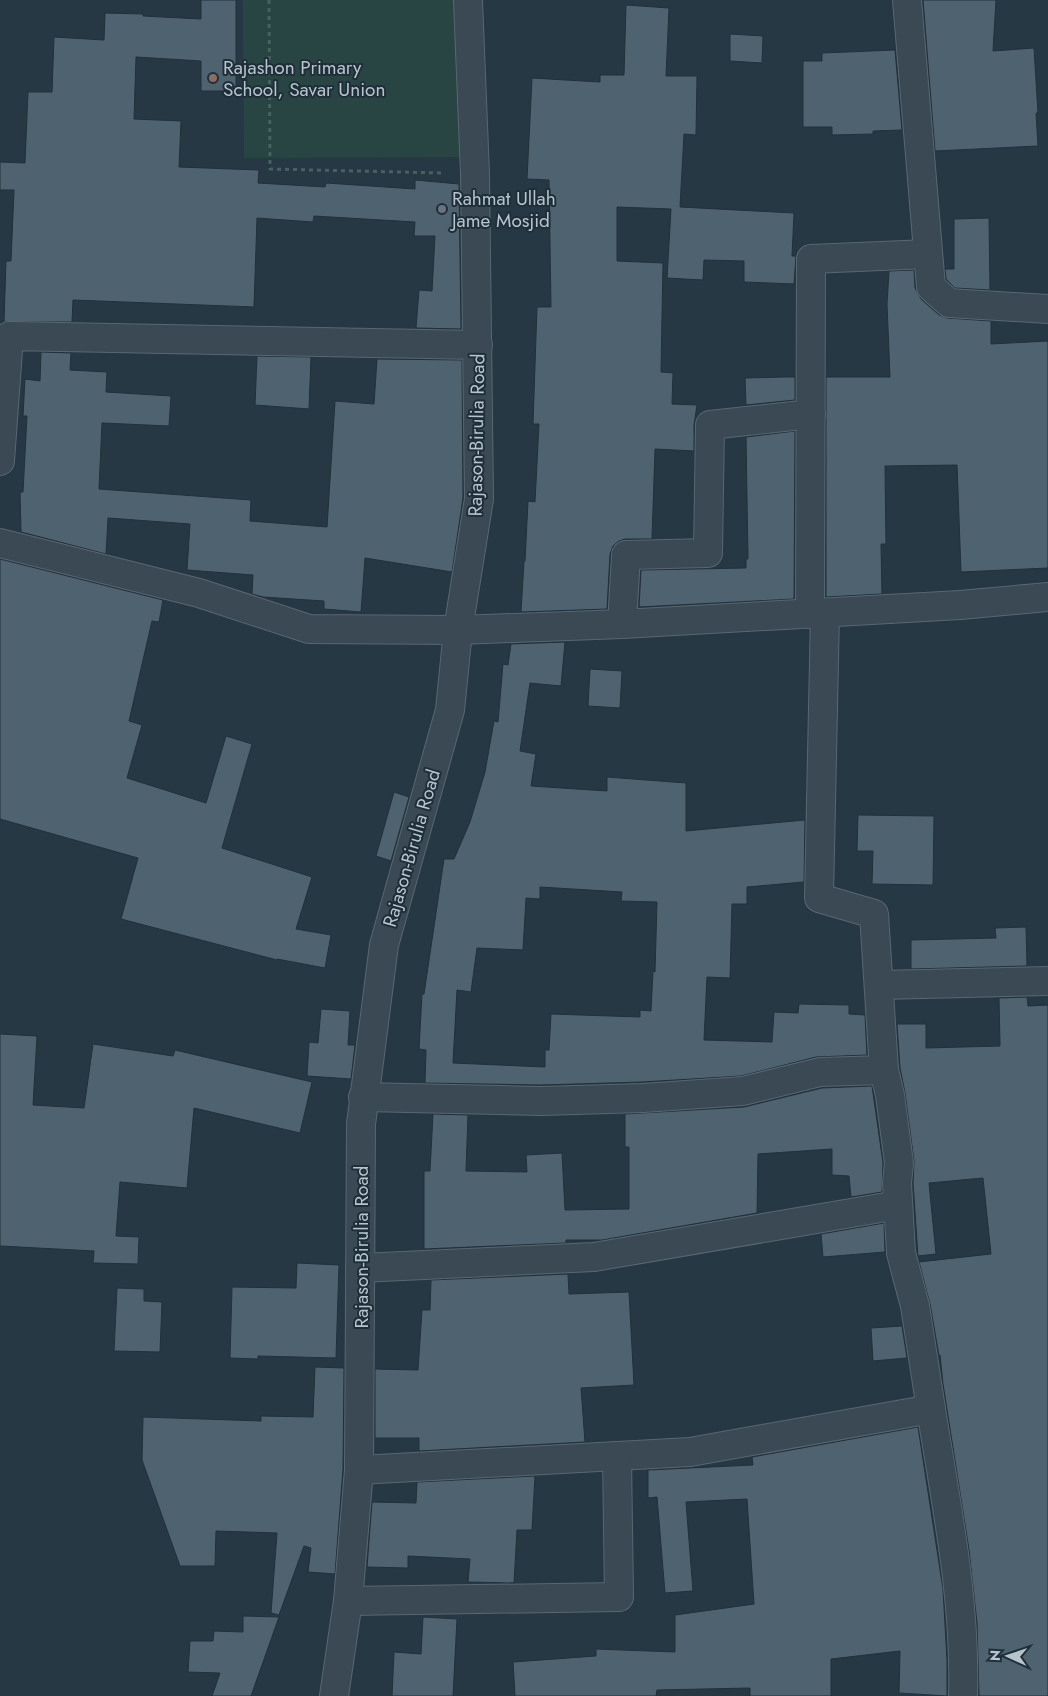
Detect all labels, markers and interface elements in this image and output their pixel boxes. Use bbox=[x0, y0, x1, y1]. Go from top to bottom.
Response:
place label: Rajashon Primary School, Savar Union bbox=[223, 54, 385, 103]
marker: Rajashon Primary School, Savar Union bbox=[207, 72, 219, 84]
place label: Rahmat Ullah Jame Mosjid bbox=[449, 185, 556, 234]
marker: Rahmat Ullah Jame Mosjid bbox=[436, 203, 448, 215]
street label: Rajason-Birulia Road bbox=[462, 353, 491, 517]
street label: Rajason-Birulia Road bbox=[376, 766, 447, 930]
street label: Rajason-Birulia Road bbox=[348, 1166, 375, 1328]
north arrow bbox=[983, 1631, 1033, 1681]
text: N bbox=[985, 1649, 1005, 1661]

